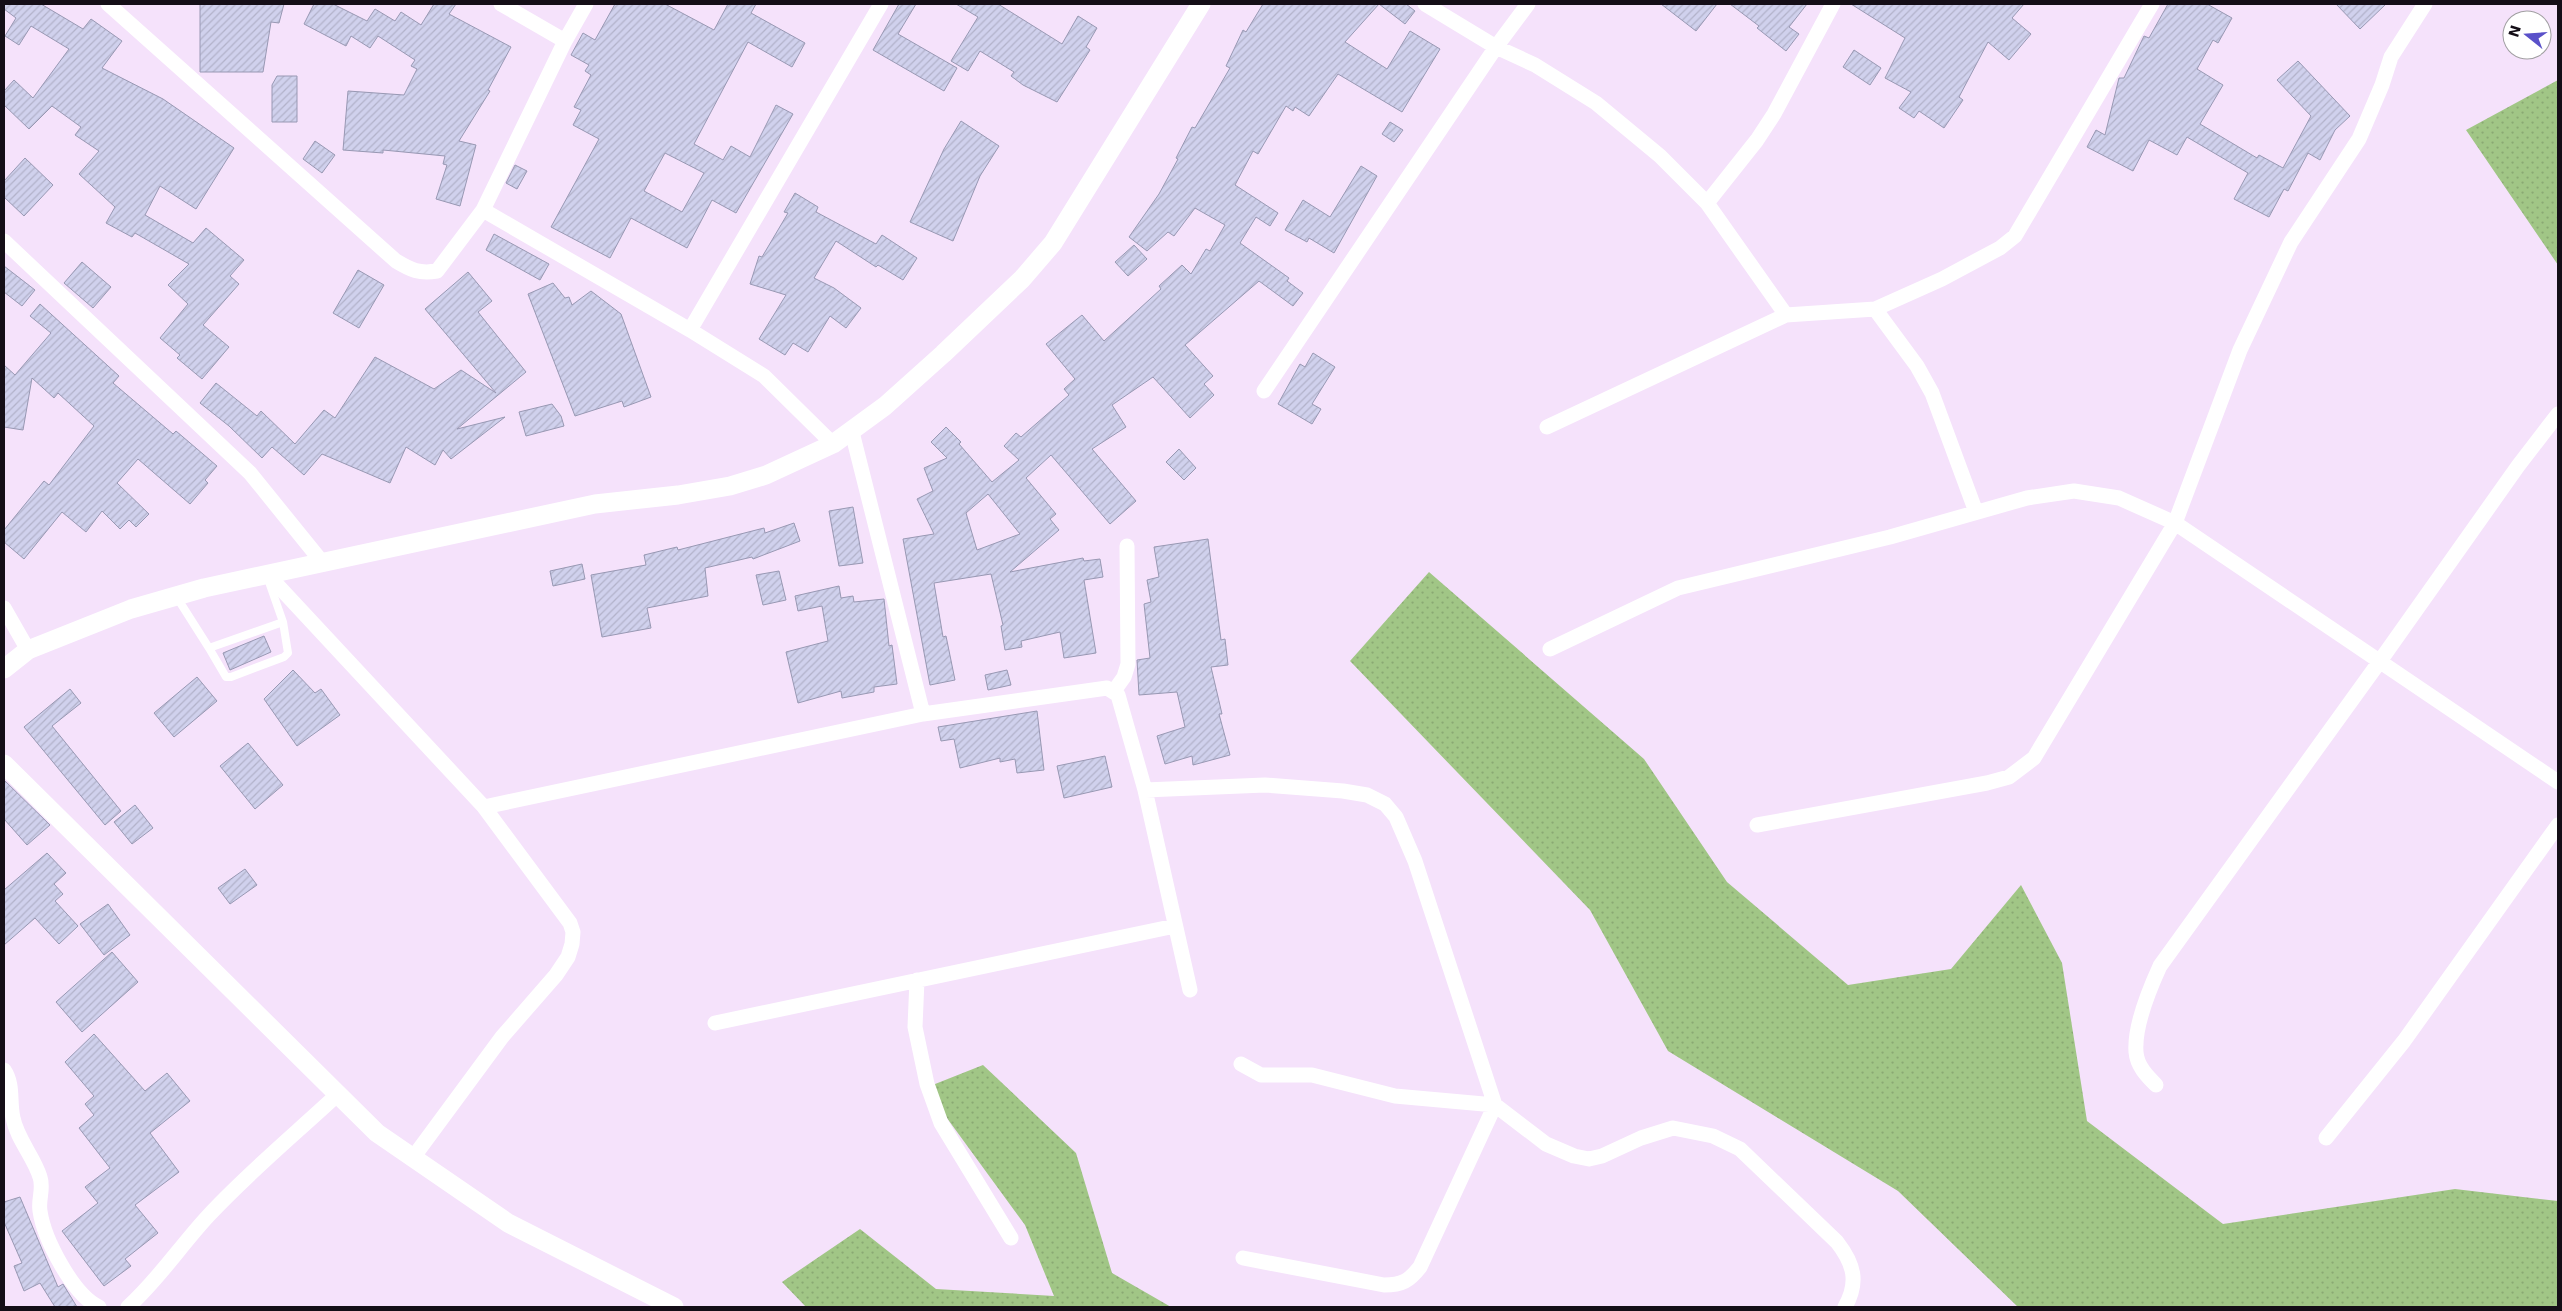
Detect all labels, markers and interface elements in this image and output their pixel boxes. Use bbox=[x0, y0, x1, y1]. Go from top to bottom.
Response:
north arrow bbox=[2502, 10, 2552, 60]
text: N bbox=[2505, 23, 2524, 39]

